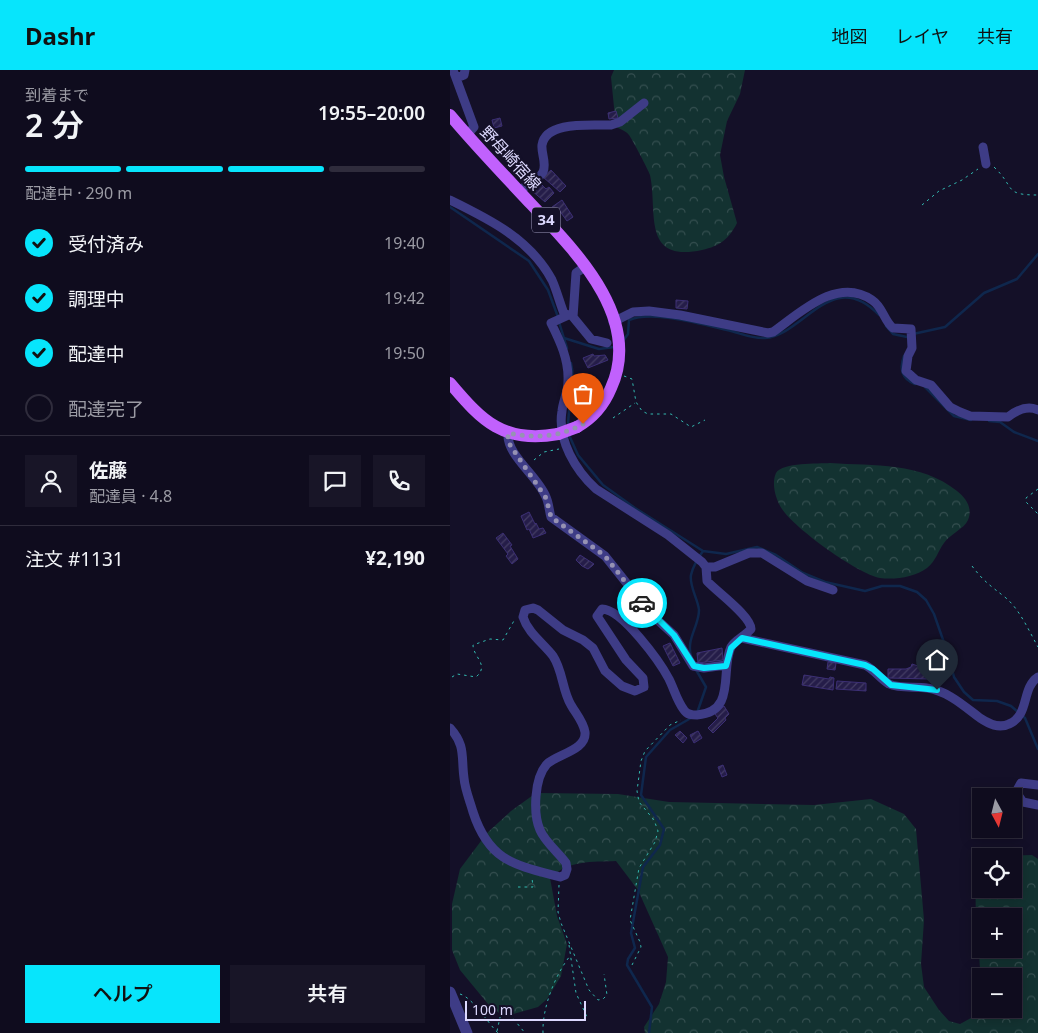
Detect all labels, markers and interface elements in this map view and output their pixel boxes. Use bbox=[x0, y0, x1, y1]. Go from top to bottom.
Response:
text: Dashr bbox=[25, 19, 95, 52]
text: 地図 bbox=[832, 24, 868, 48]
text: レイヤ bbox=[896, 24, 949, 48]
text: 共有 bbox=[977, 24, 1013, 48]
text: 到着まで bbox=[25, 84, 89, 106]
text: 19:55–20:00 bbox=[318, 100, 425, 126]
text: 2 分 bbox=[25, 103, 84, 146]
street label: 野母崎宿線 bbox=[476, 121, 546, 195]
text: 配達中 · 290 m bbox=[25, 182, 132, 204]
road number: 34 bbox=[532, 208, 560, 232]
icon: check bbox=[25, 229, 53, 257]
text: 受付済み bbox=[68, 231, 144, 257]
text: 19:40 bbox=[384, 232, 425, 254]
icon: check bbox=[25, 284, 53, 312]
text: 調理中 bbox=[68, 286, 125, 312]
text: 19:42 bbox=[384, 287, 425, 309]
icon: check bbox=[25, 339, 53, 367]
text: 配達中 bbox=[68, 341, 125, 367]
text: 19:50 bbox=[384, 342, 425, 364]
pin bbox=[562, 373, 604, 424]
icon: bag bbox=[569, 380, 597, 408]
text: 配達完了 bbox=[68, 396, 144, 422]
button: person bbox=[25, 455, 77, 507]
button: chat bbox=[309, 455, 361, 507]
button: phone bbox=[373, 455, 425, 507]
text: 佐藤 bbox=[89, 457, 127, 483]
text: 配達員 · 4.8 bbox=[89, 485, 172, 507]
text: ¥2,190 bbox=[365, 545, 425, 571]
text: 注文 #1131 bbox=[25, 546, 124, 572]
courier bbox=[617, 578, 667, 628]
icon: car bbox=[628, 589, 656, 617]
pin bbox=[916, 639, 958, 690]
icon: home bbox=[923, 646, 951, 674]
north arrow bbox=[972, 788, 1022, 838]
map controls bbox=[972, 788, 1022, 1018]
button: locate bbox=[972, 848, 1022, 898]
button: + bbox=[972, 908, 1022, 958]
button: ヘルプ bbox=[25, 965, 220, 1023]
button: 共有 bbox=[230, 965, 425, 1023]
button: − bbox=[972, 968, 1022, 1018]
scale bar bbox=[465, 998, 586, 1021]
text: 100 m bbox=[472, 1000, 513, 1019]

